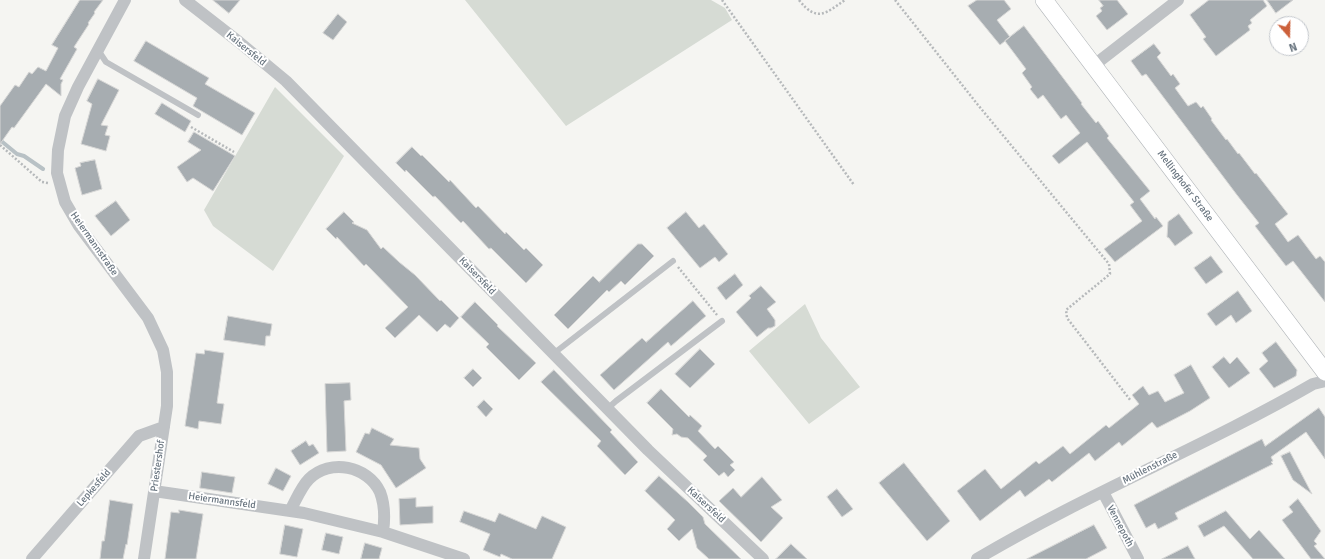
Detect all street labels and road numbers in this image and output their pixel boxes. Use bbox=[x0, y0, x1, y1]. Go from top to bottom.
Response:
street label: Kaisersfeld bbox=[224, 29, 268, 69]
street label: Mellinghofer Straße bbox=[1154, 148, 1216, 224]
street label: Heiermannstraße bbox=[68, 210, 120, 278]
street label: Kaisersfeld bbox=[456, 255, 498, 297]
street label: Priestershof bbox=[148, 439, 168, 493]
street label: Mühlenstraße bbox=[1120, 449, 1180, 487]
street label: Lepkesfeld bbox=[74, 467, 114, 509]
street label: Kaisersfeld bbox=[684, 484, 728, 526]
street label: Heiermannsfeld bbox=[188, 490, 256, 512]
street label: Vennepoth bbox=[1104, 503, 1136, 549]

